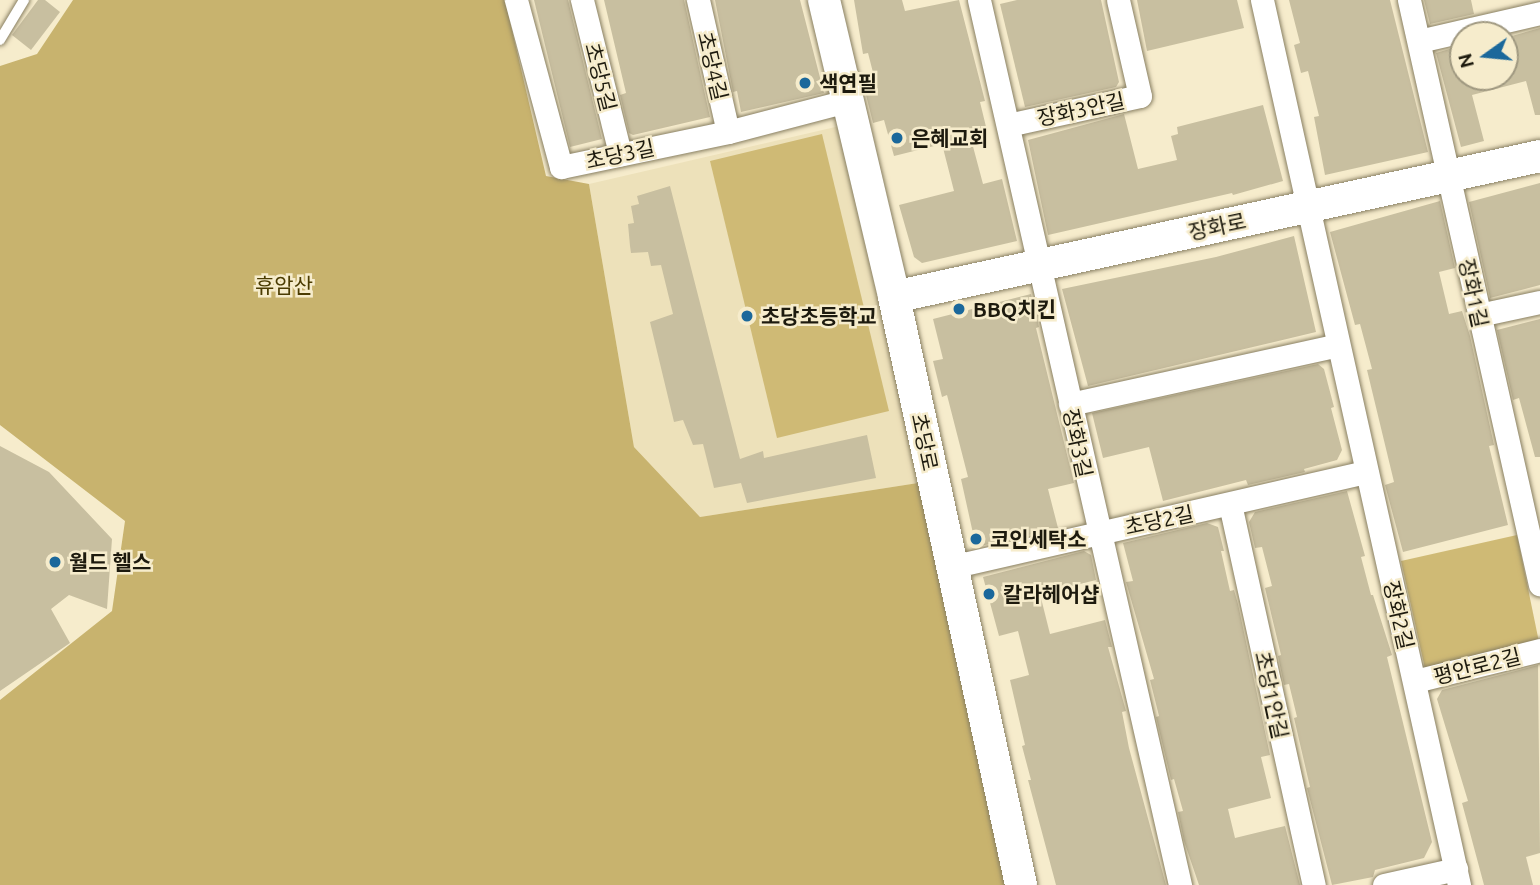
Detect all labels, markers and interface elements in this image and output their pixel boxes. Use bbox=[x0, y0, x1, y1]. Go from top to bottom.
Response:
north arrow bbox=[1449, 21, 1519, 91]
street label: 초당4길 bbox=[693, 29, 733, 103]
street label: 초당5길 bbox=[580, 40, 622, 114]
text: N bbox=[1453, 51, 1478, 71]
place label: 색연필 bbox=[819, 70, 877, 96]
marker: 색연필 bbox=[797, 75, 813, 91]
street label: 장화3안길 bbox=[1035, 87, 1127, 131]
place label: 은혜교회 bbox=[911, 125, 988, 151]
marker: 은혜교회 bbox=[889, 130, 905, 146]
street label: 초당3길 bbox=[583, 134, 657, 174]
street label: 장화로 bbox=[1186, 208, 1248, 244]
street label: 장화1길 bbox=[1454, 256, 1494, 330]
park label: 휴암산 bbox=[255, 272, 313, 298]
place label: BBQ치킨 bbox=[973, 296, 1056, 322]
marker: BBQ치킨 bbox=[951, 301, 967, 317]
place label: 초당초등학교 bbox=[761, 303, 877, 329]
marker: 초당초등학교 bbox=[739, 308, 755, 324]
street label: 장화3길 bbox=[1058, 406, 1098, 480]
street label: 초당로 bbox=[907, 411, 943, 473]
street label: 초당2길 bbox=[1122, 500, 1196, 540]
place label: 코인세탁소 bbox=[990, 526, 1087, 552]
marker: 코인세탁소 bbox=[968, 531, 984, 547]
place label: 월드 헬스 bbox=[69, 549, 151, 575]
marker: 월드 헬스 bbox=[47, 554, 63, 570]
street label: 장화2길 bbox=[1379, 578, 1419, 652]
place label: 칼라헤어샵 bbox=[1003, 581, 1100, 607]
marker: 칼라헤어샵 bbox=[981, 586, 997, 602]
street label: 평안로2길 bbox=[1431, 643, 1523, 689]
street label: 초당1안길 bbox=[1250, 649, 1294, 741]

